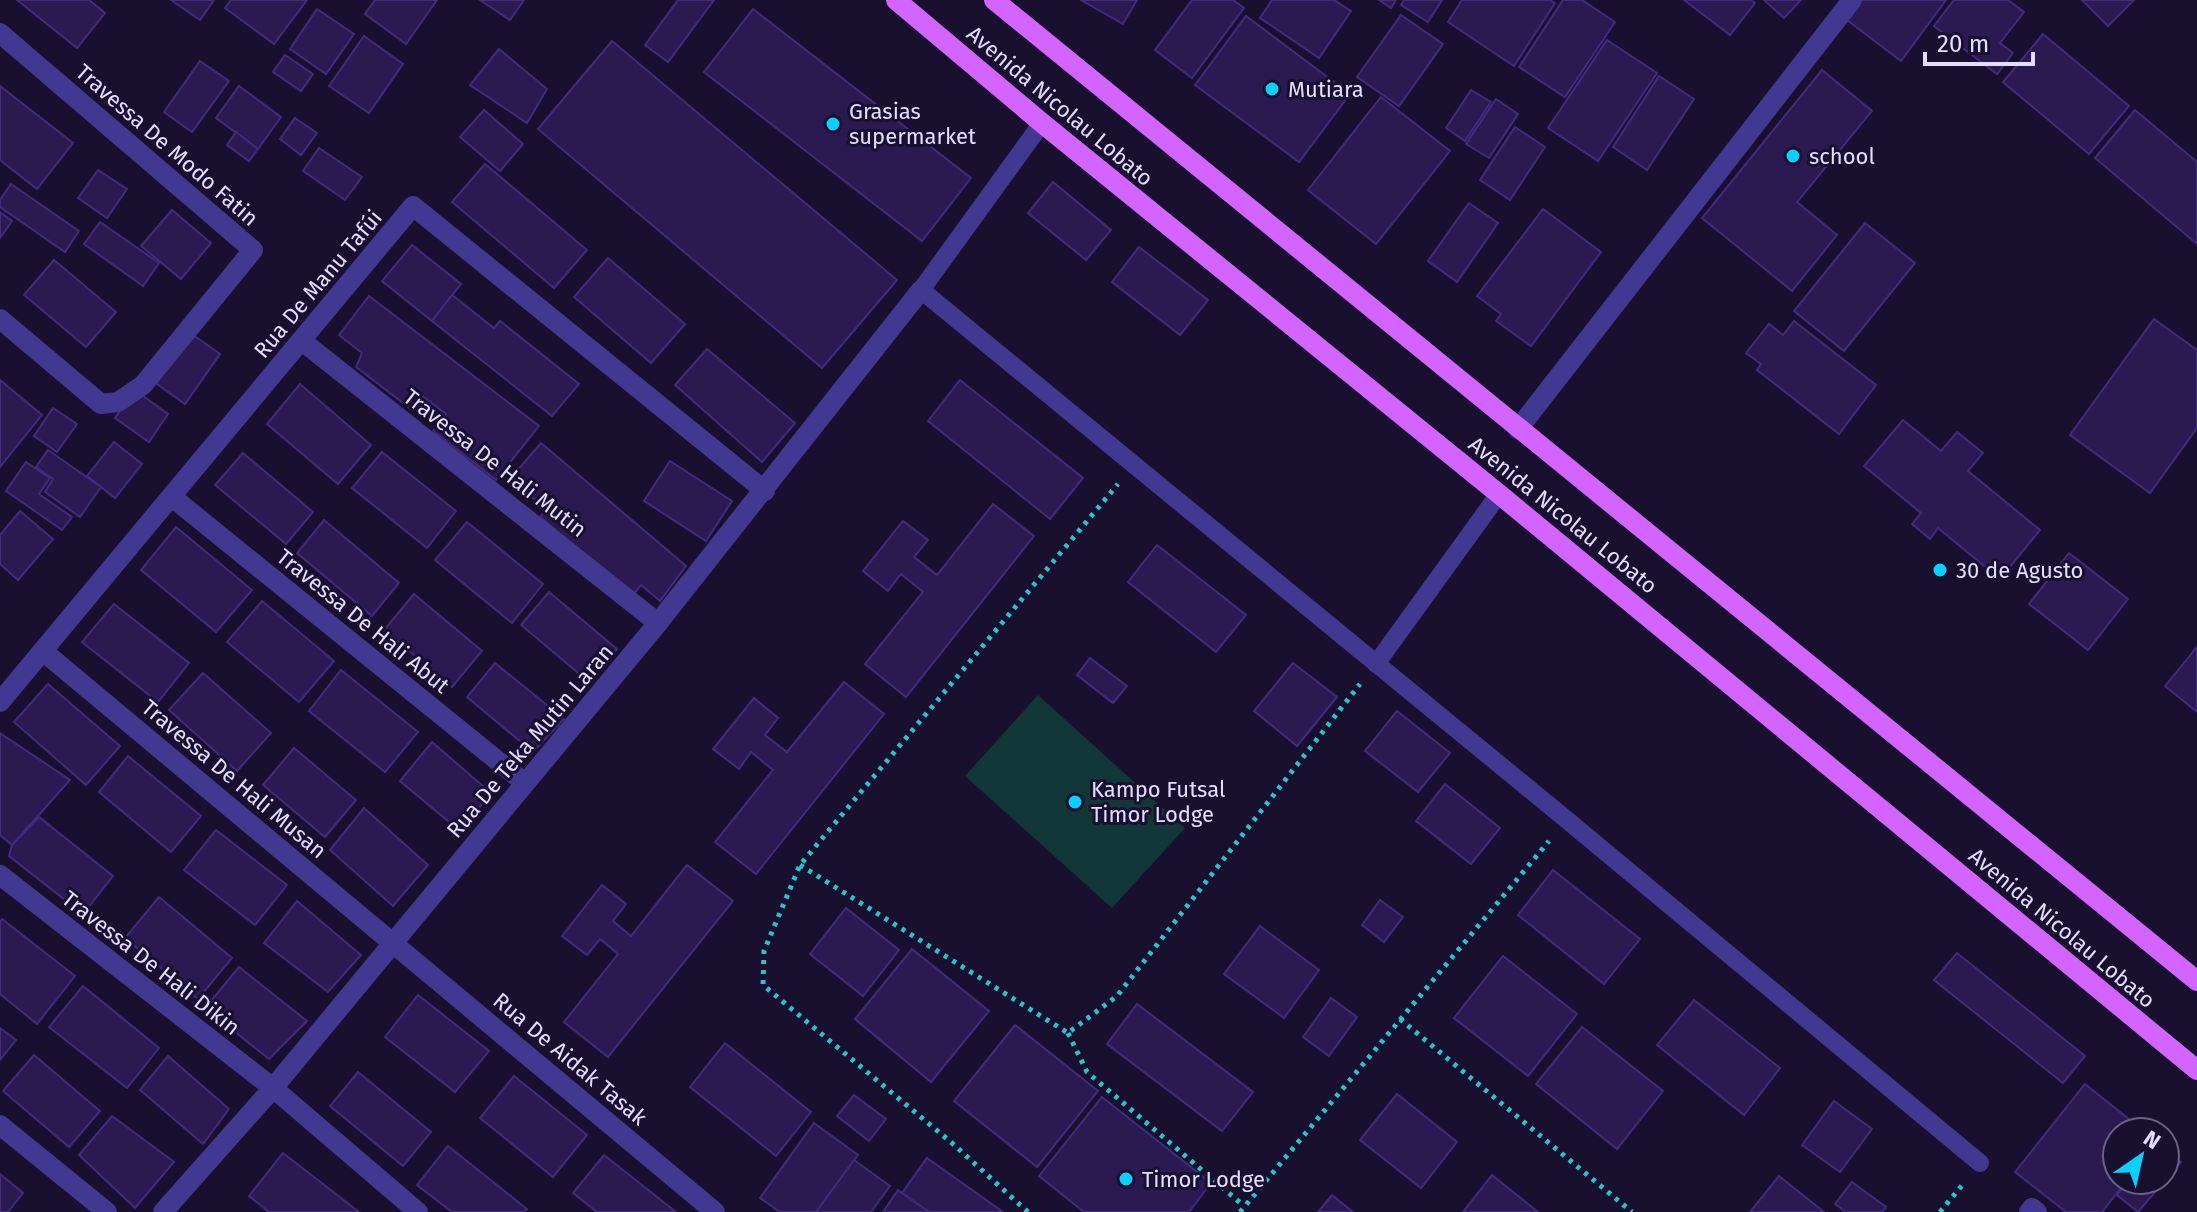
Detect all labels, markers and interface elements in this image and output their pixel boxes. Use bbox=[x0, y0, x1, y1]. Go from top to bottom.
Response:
scale bar bbox=[1925, 16, 2033, 66]
street label: Avenida Nicolau Lobato bbox=[961, 20, 1159, 192]
text: 20 m bbox=[1937, 30, 1989, 58]
street label: Travessa De Modo Fatin bbox=[70, 58, 264, 232]
place label: Mutiara bbox=[1288, 76, 1364, 103]
marker: Mutiara bbox=[1263, 80, 1281, 98]
place label: Grasias supermarket bbox=[849, 98, 976, 150]
marker: Grasias supermarket bbox=[824, 115, 842, 133]
place label: school bbox=[1809, 143, 1875, 170]
marker: school bbox=[1784, 147, 1802, 165]
street label: Rua De Manu Tafúi bbox=[248, 204, 388, 364]
street label: Travessa De Hali Mutin bbox=[398, 383, 592, 543]
street label: Avenida Nicolau Lobato bbox=[1463, 431, 1663, 599]
street label: Travessa De Hali Abut bbox=[271, 543, 455, 699]
place label: 30 de Agusto bbox=[1956, 557, 2083, 584]
marker: 30 de Agusto bbox=[1931, 561, 1949, 579]
street label: Rua De Teka Mutin Laran bbox=[441, 639, 619, 843]
street label: Travessa De Hali Musan bbox=[136, 694, 332, 864]
place label: Kampo Futsal Timor Lodge bbox=[1091, 776, 1225, 828]
marker: Kampo Futsal Timor Lodge bbox=[1066, 793, 1084, 811]
street label: Avenida Nicolau Lobato bbox=[1963, 842, 2161, 1014]
street label: Travessa De Hali Dikin bbox=[57, 885, 245, 1041]
street label: Rua De Aidak Tasak bbox=[488, 987, 653, 1132]
north arrow bbox=[2101, 1116, 2181, 1196]
text: N bbox=[2138, 1125, 2166, 1155]
place label: Timor Lodge bbox=[1142, 1166, 1265, 1193]
marker: Timor Lodge bbox=[1117, 1170, 1135, 1188]

